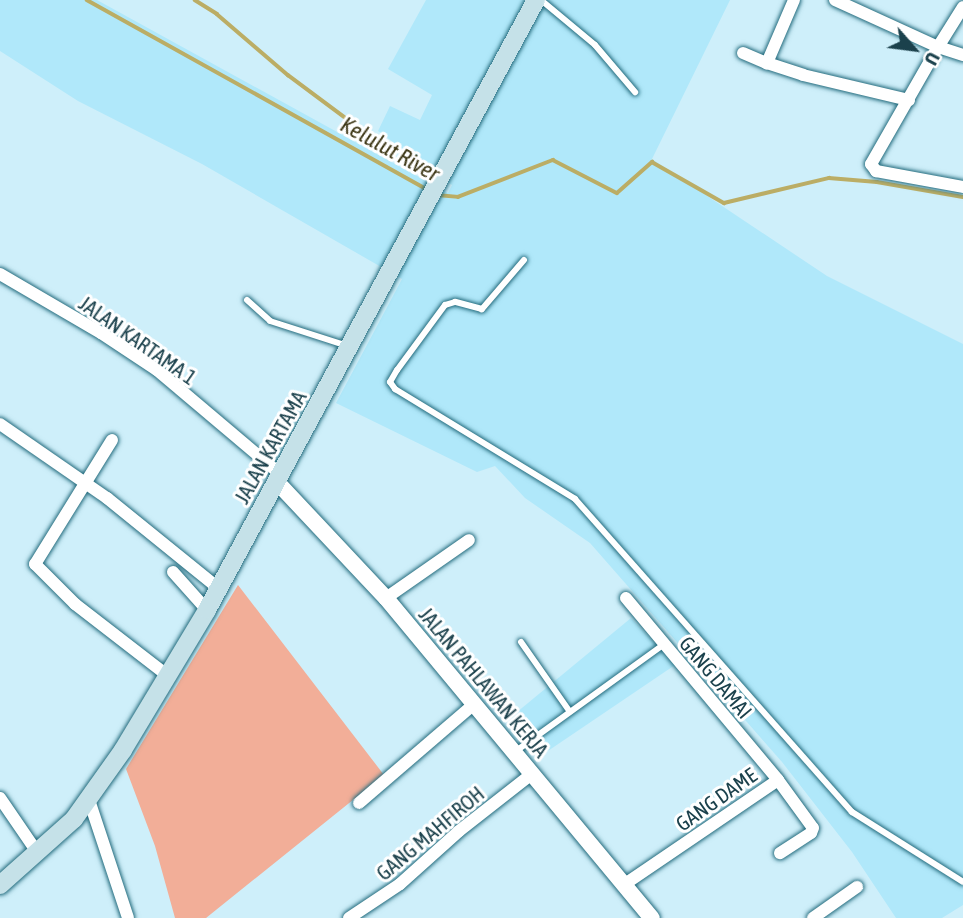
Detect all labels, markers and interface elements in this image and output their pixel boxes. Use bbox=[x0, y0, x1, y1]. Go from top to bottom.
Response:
north arrow bbox=[879, 14, 949, 84]
text: U bbox=[920, 49, 945, 69]
water label: Kelulut River bbox=[336, 111, 444, 187]
street label: JALAN KARTAMA 1 bbox=[74, 290, 202, 390]
street label: JALAN KARTAMA bbox=[229, 386, 311, 508]
street label: JALAN PAHLAWAN KERJA bbox=[414, 602, 554, 762]
street label: GANG DAMAI bbox=[674, 631, 758, 723]
street label: GANG DAME bbox=[671, 762, 761, 836]
street label: GANG MAHFIROH bbox=[371, 781, 489, 885]

